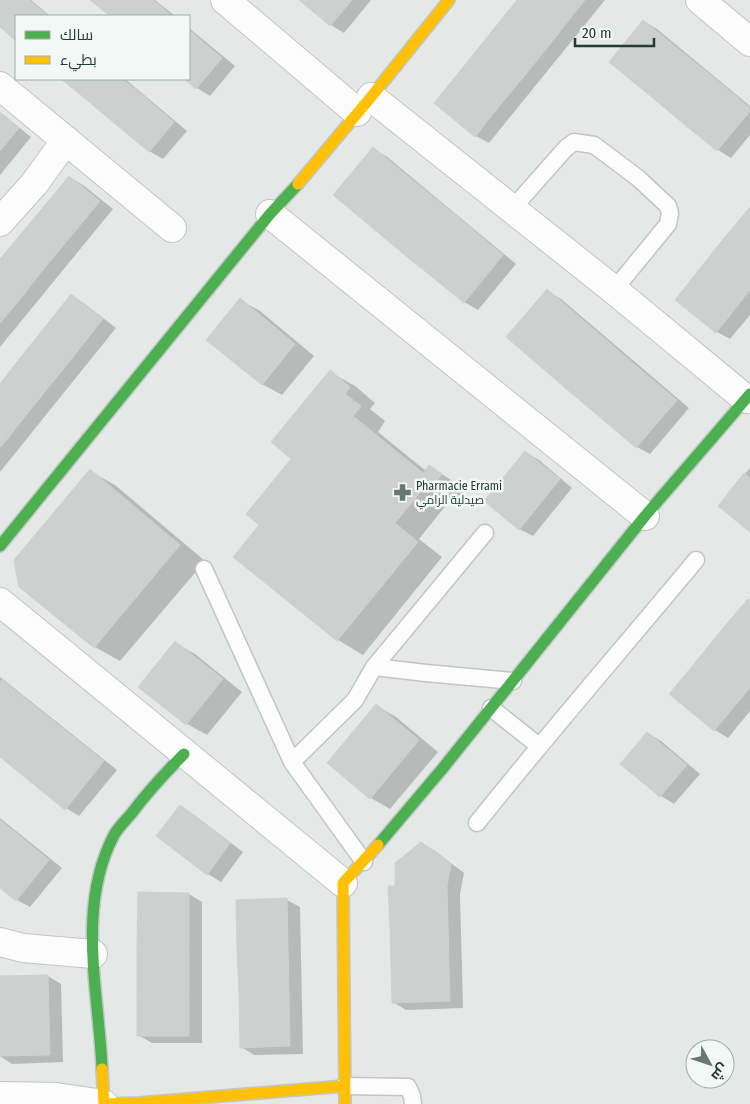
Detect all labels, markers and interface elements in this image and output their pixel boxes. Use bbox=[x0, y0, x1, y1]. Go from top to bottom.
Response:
legend bbox=[15, 15, 190, 80]
scale bar bbox=[575, 15, 654, 47]
text: 20 m bbox=[582, 24, 612, 42]
text: سالك bbox=[60, 26, 93, 44]
text: بطيء bbox=[60, 51, 97, 72]
place label: Pharmacie Errami صيدلية الرامي bbox=[416, 479, 502, 510]
pharmacy icon: Pharmacie Errami صيدلية الرامي bbox=[392, 483, 412, 503]
north arrow bbox=[685, 1039, 735, 1089]
text: ش bbox=[707, 1060, 732, 1084]

